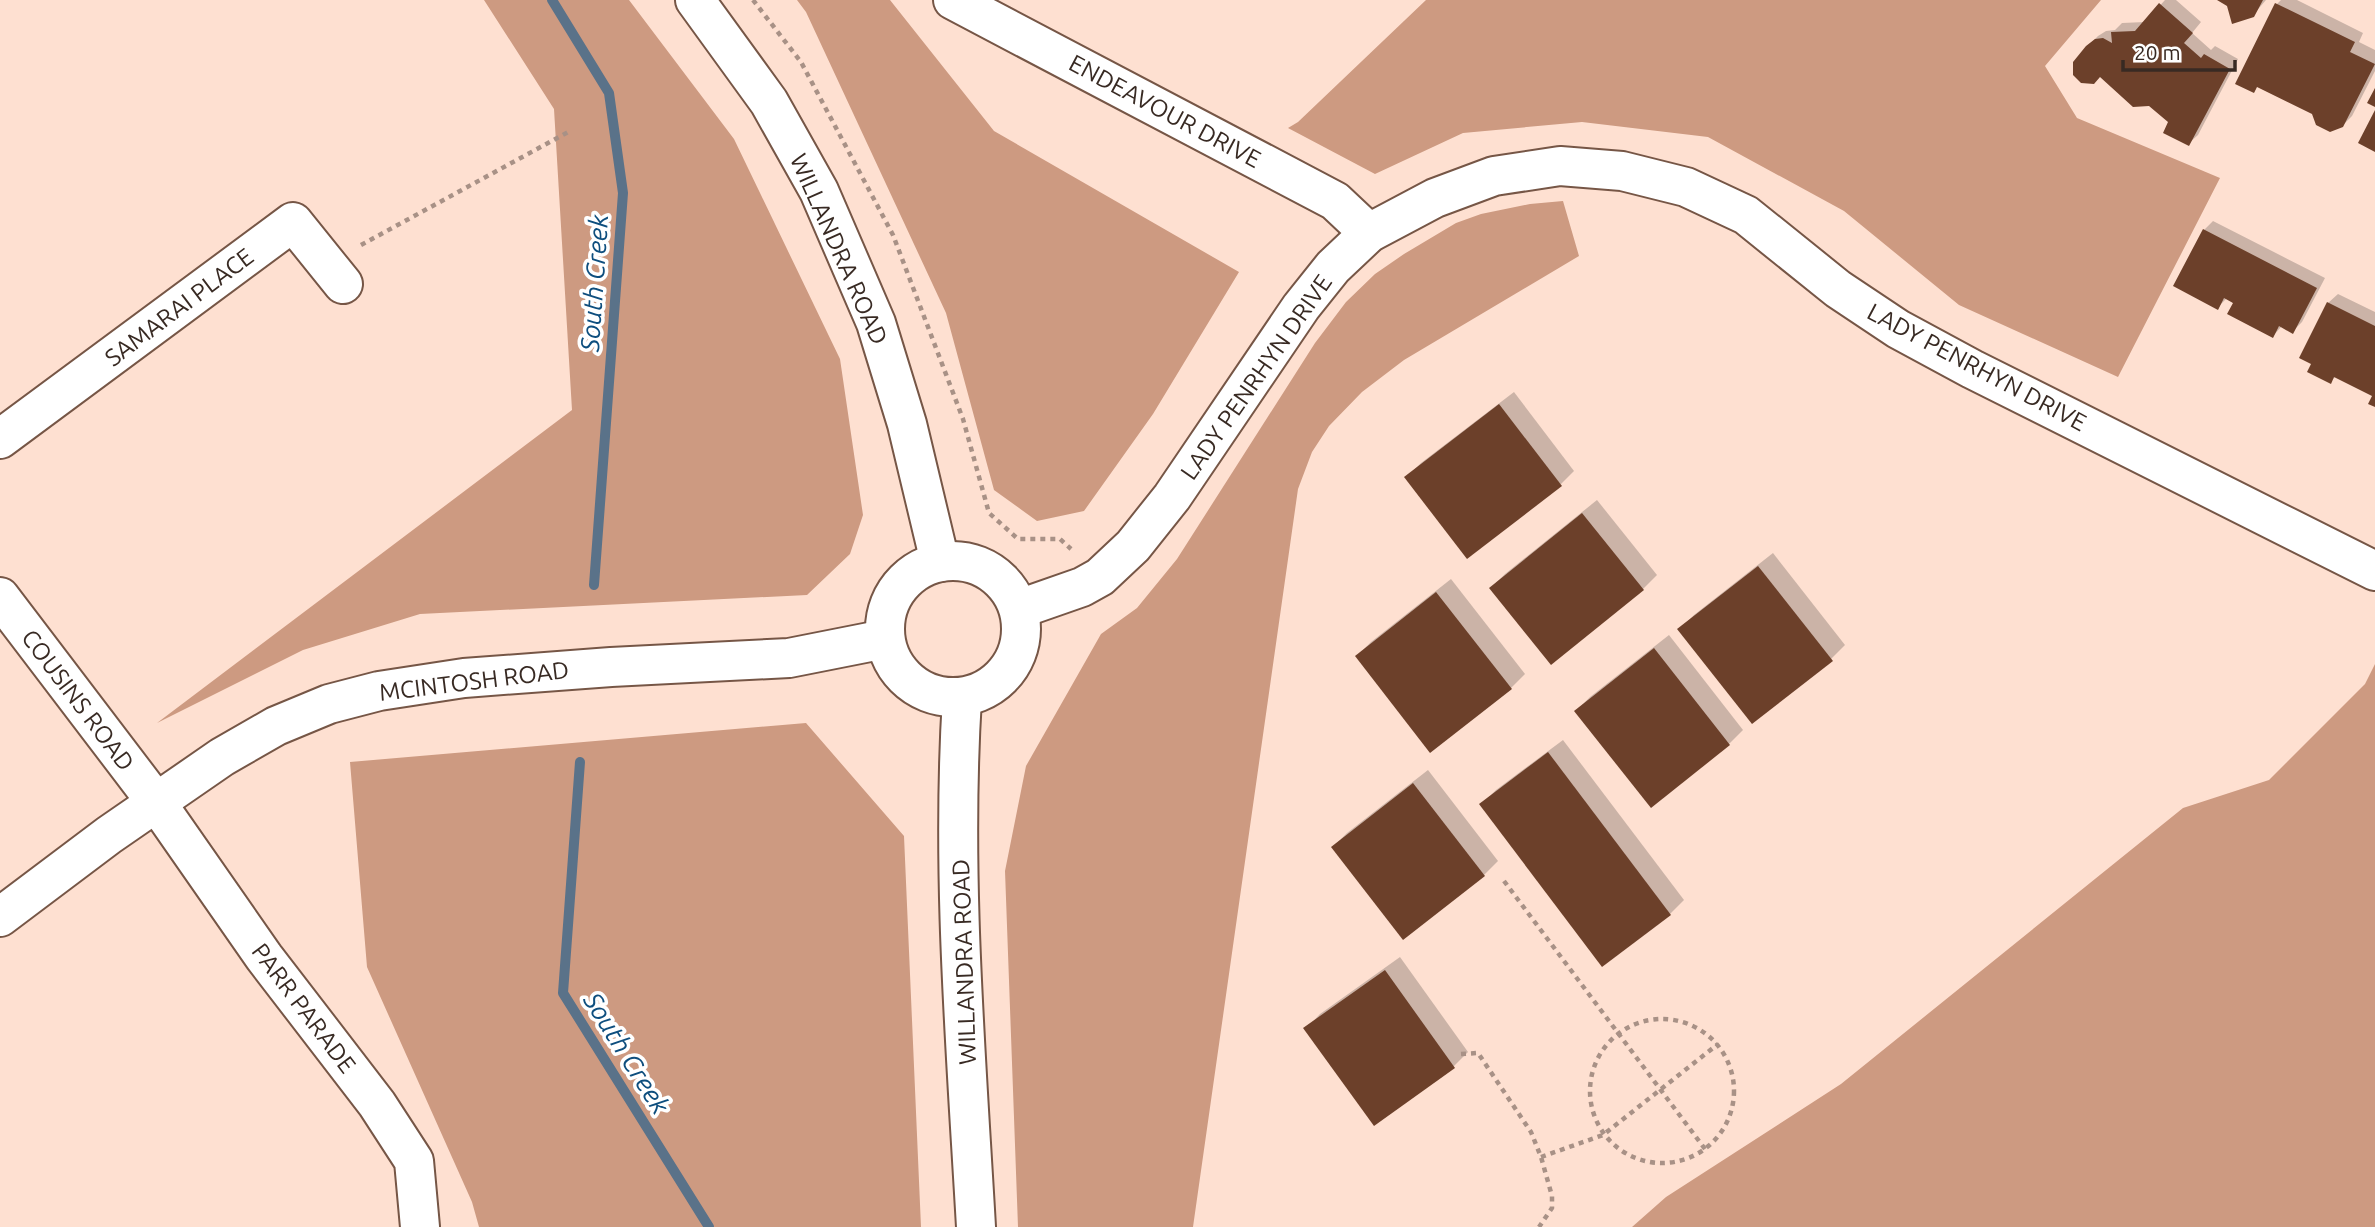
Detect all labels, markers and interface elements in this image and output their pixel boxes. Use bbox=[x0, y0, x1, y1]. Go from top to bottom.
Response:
scale bar bbox=[2123, 28, 2235, 72]
text: 20 m bbox=[2134, 40, 2181, 64]
street label: ENDEAVOUR DRIVE bbox=[1065, 49, 1265, 173]
street label: WILLANDRA ROAD bbox=[785, 150, 893, 348]
water label: South Creek bbox=[575, 213, 613, 354]
street label: SAMARAI PLACE bbox=[100, 243, 258, 371]
street label: LADY PENRHYN DRIVE bbox=[1175, 269, 1337, 485]
street label: LADY PENRHYN DRIVE bbox=[1863, 298, 2091, 436]
street label: COUSINS ROAD bbox=[16, 624, 140, 776]
street label: MCINTOSH ROAD bbox=[378, 656, 570, 706]
street label: WILLANDRA ROAD bbox=[947, 859, 981, 1065]
street label: PARR PARADE bbox=[247, 938, 361, 1078]
water label: South Creek bbox=[578, 986, 676, 1120]

